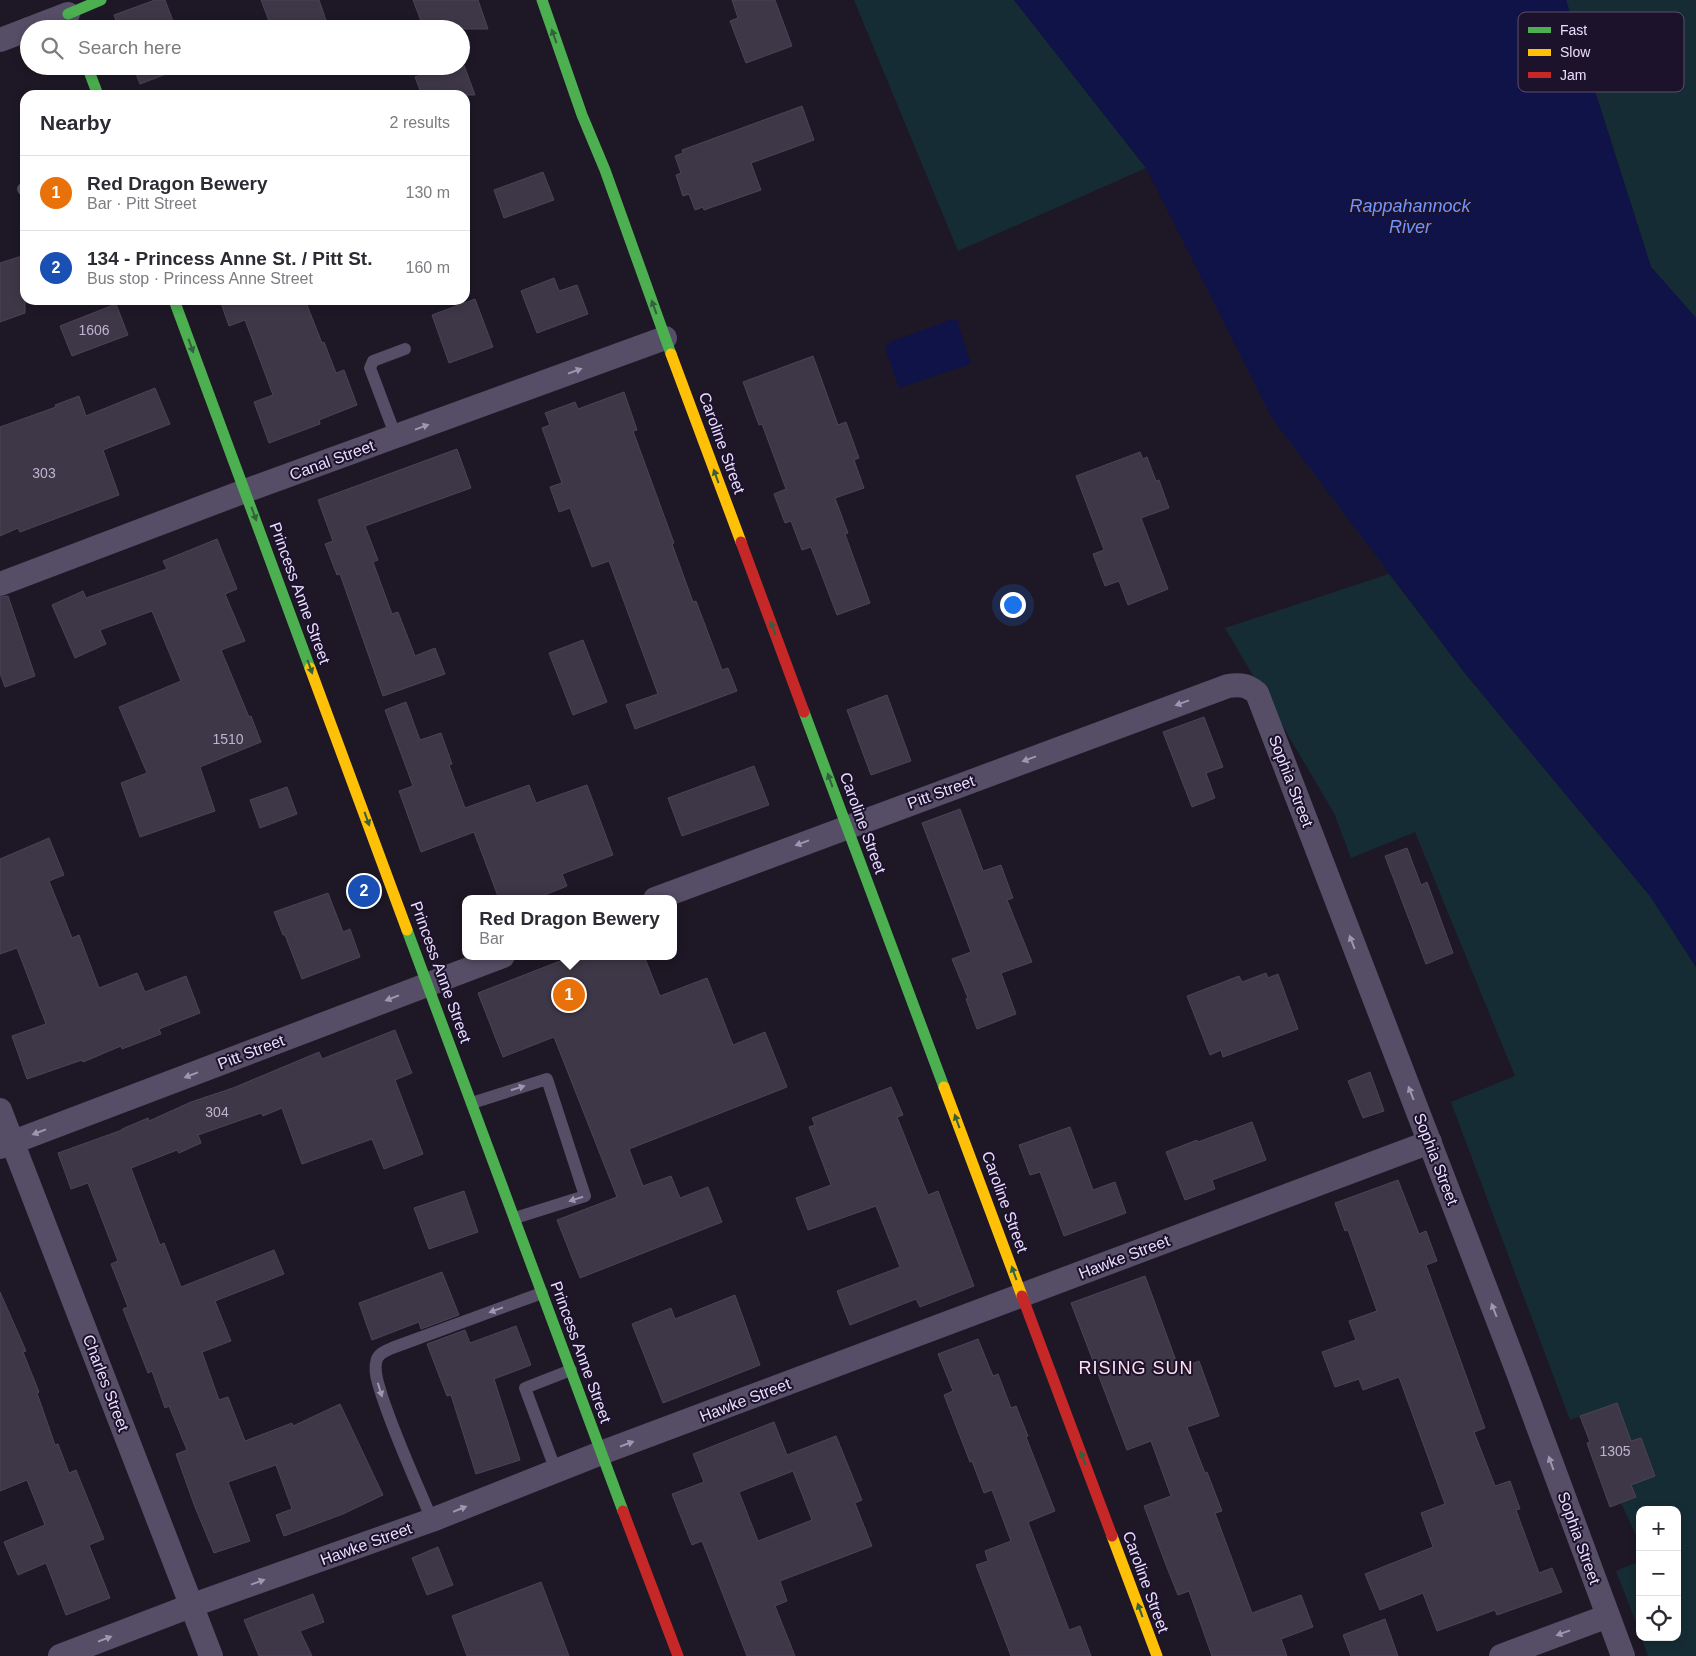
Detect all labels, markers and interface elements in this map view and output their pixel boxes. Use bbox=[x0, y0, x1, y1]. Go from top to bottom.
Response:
legend bbox=[1518, 12, 1684, 92]
search box bbox=[20, 20, 470, 75]
text: Fast bbox=[1560, 22, 1587, 38]
one-way arrow bbox=[550, 28, 557, 43]
icon: search bbox=[38, 34, 66, 62]
text: Search here bbox=[78, 37, 182, 58]
text: Slow bbox=[1560, 44, 1591, 60]
text: Jam bbox=[1560, 67, 1586, 83]
text: Nearby bbox=[40, 111, 111, 134]
text: 2 results bbox=[390, 114, 450, 131]
text: Red Dragon Bewery bbox=[87, 173, 268, 194]
text: 1 bbox=[52, 184, 60, 201]
text: 130 m bbox=[406, 184, 450, 201]
text: Bar · Pitt Street bbox=[87, 195, 196, 212]
water label: Rappahannock River bbox=[1349, 196, 1472, 237]
text: 134 - Princess Anne St. / Pitt St. bbox=[87, 248, 372, 269]
text: 2 bbox=[52, 259, 60, 276]
text: 160 m bbox=[406, 259, 450, 276]
text: Bus stop · Princess Anne Street bbox=[87, 270, 313, 287]
one-way arrow bbox=[650, 299, 658, 314]
house number: 1606 bbox=[78, 322, 110, 338]
one-way arrow bbox=[188, 338, 195, 353]
one-way arrow bbox=[568, 367, 583, 375]
street label: Caroline Street bbox=[696, 390, 748, 497]
one-way arrow bbox=[415, 423, 430, 430]
street label: Canal Street bbox=[287, 437, 377, 483]
house number: 303 bbox=[32, 465, 56, 481]
one-way arrow bbox=[712, 469, 720, 483]
one-way arrow bbox=[251, 507, 258, 522]
street label: Princess Anne Street bbox=[266, 520, 334, 667]
your location bbox=[1000, 592, 1026, 618]
one-way arrow bbox=[769, 620, 777, 635]
one-way arrow bbox=[307, 659, 314, 674]
one-way arrow bbox=[1174, 699, 1189, 707]
house number: 1510 bbox=[212, 731, 244, 747]
street label: Sophia Street bbox=[1266, 733, 1317, 830]
one-way arrow bbox=[1022, 756, 1037, 763]
street label: Caroline Street bbox=[837, 770, 889, 877]
street label: Pitt Street bbox=[905, 772, 977, 812]
one-way arrow bbox=[826, 773, 833, 788]
one-way arrow bbox=[363, 812, 371, 827]
one-way arrow bbox=[794, 840, 809, 847]
pin: 2 bbox=[348, 872, 380, 910]
popup bbox=[462, 895, 677, 960]
street label: Princess Anne Street bbox=[407, 899, 475, 1046]
text: Red Dragon Bewery bbox=[479, 908, 660, 929]
text: Bar bbox=[479, 930, 504, 947]
one-way arrow bbox=[1348, 935, 1356, 949]
pin: 1 bbox=[553, 976, 585, 1014]
one-way arrow bbox=[385, 995, 399, 1003]
street label: Pitt Street bbox=[215, 1031, 287, 1073]
one-way arrow bbox=[184, 1071, 198, 1079]
one-way arrow bbox=[511, 1083, 526, 1091]
one-way arrow bbox=[1407, 1086, 1414, 1101]
house number: 304 bbox=[205, 1104, 229, 1120]
street label: Sophia Street bbox=[1411, 1111, 1462, 1208]
one-way arrow bbox=[953, 1113, 961, 1128]
one-way arrow bbox=[31, 1128, 46, 1136]
street label: Caroline Street bbox=[979, 1149, 1031, 1256]
one-way arrow bbox=[568, 1196, 583, 1204]
street label: Hawke Street bbox=[1076, 1232, 1172, 1282]
one-way arrow bbox=[1010, 1265, 1018, 1280]
street label: Princess Anne Street bbox=[547, 1279, 615, 1426]
one-way arrow bbox=[1490, 1303, 1497, 1318]
one-way arrow bbox=[489, 1307, 504, 1314]
street label: Charles Street bbox=[80, 1332, 132, 1434]
district label: RISING SUN bbox=[1078, 1358, 1194, 1378]
street label: Hawke Street bbox=[697, 1375, 793, 1425]
one-way arrow bbox=[377, 1383, 385, 1398]
one-way arrow bbox=[620, 1440, 635, 1447]
house number: 1305 bbox=[1599, 1443, 1631, 1459]
one-way arrow bbox=[1079, 1450, 1087, 1465]
one-way arrow bbox=[1547, 1455, 1554, 1470]
street label: Sophia Street bbox=[1554, 1490, 1604, 1587]
one-way arrow bbox=[453, 1505, 467, 1513]
map controls bbox=[1636, 1506, 1681, 1641]
button: + bbox=[1636, 1506, 1681, 1551]
street label: Hawke Street bbox=[318, 1519, 415, 1568]
street label: Caroline Street bbox=[1120, 1529, 1172, 1636]
button: − bbox=[1636, 1551, 1681, 1596]
one-way arrow bbox=[250, 1578, 265, 1586]
button: locate bbox=[1636, 1596, 1681, 1641]
one-way arrow bbox=[1136, 1603, 1143, 1618]
one-way arrow bbox=[1555, 1630, 1570, 1637]
one-way arrow bbox=[98, 1635, 113, 1643]

